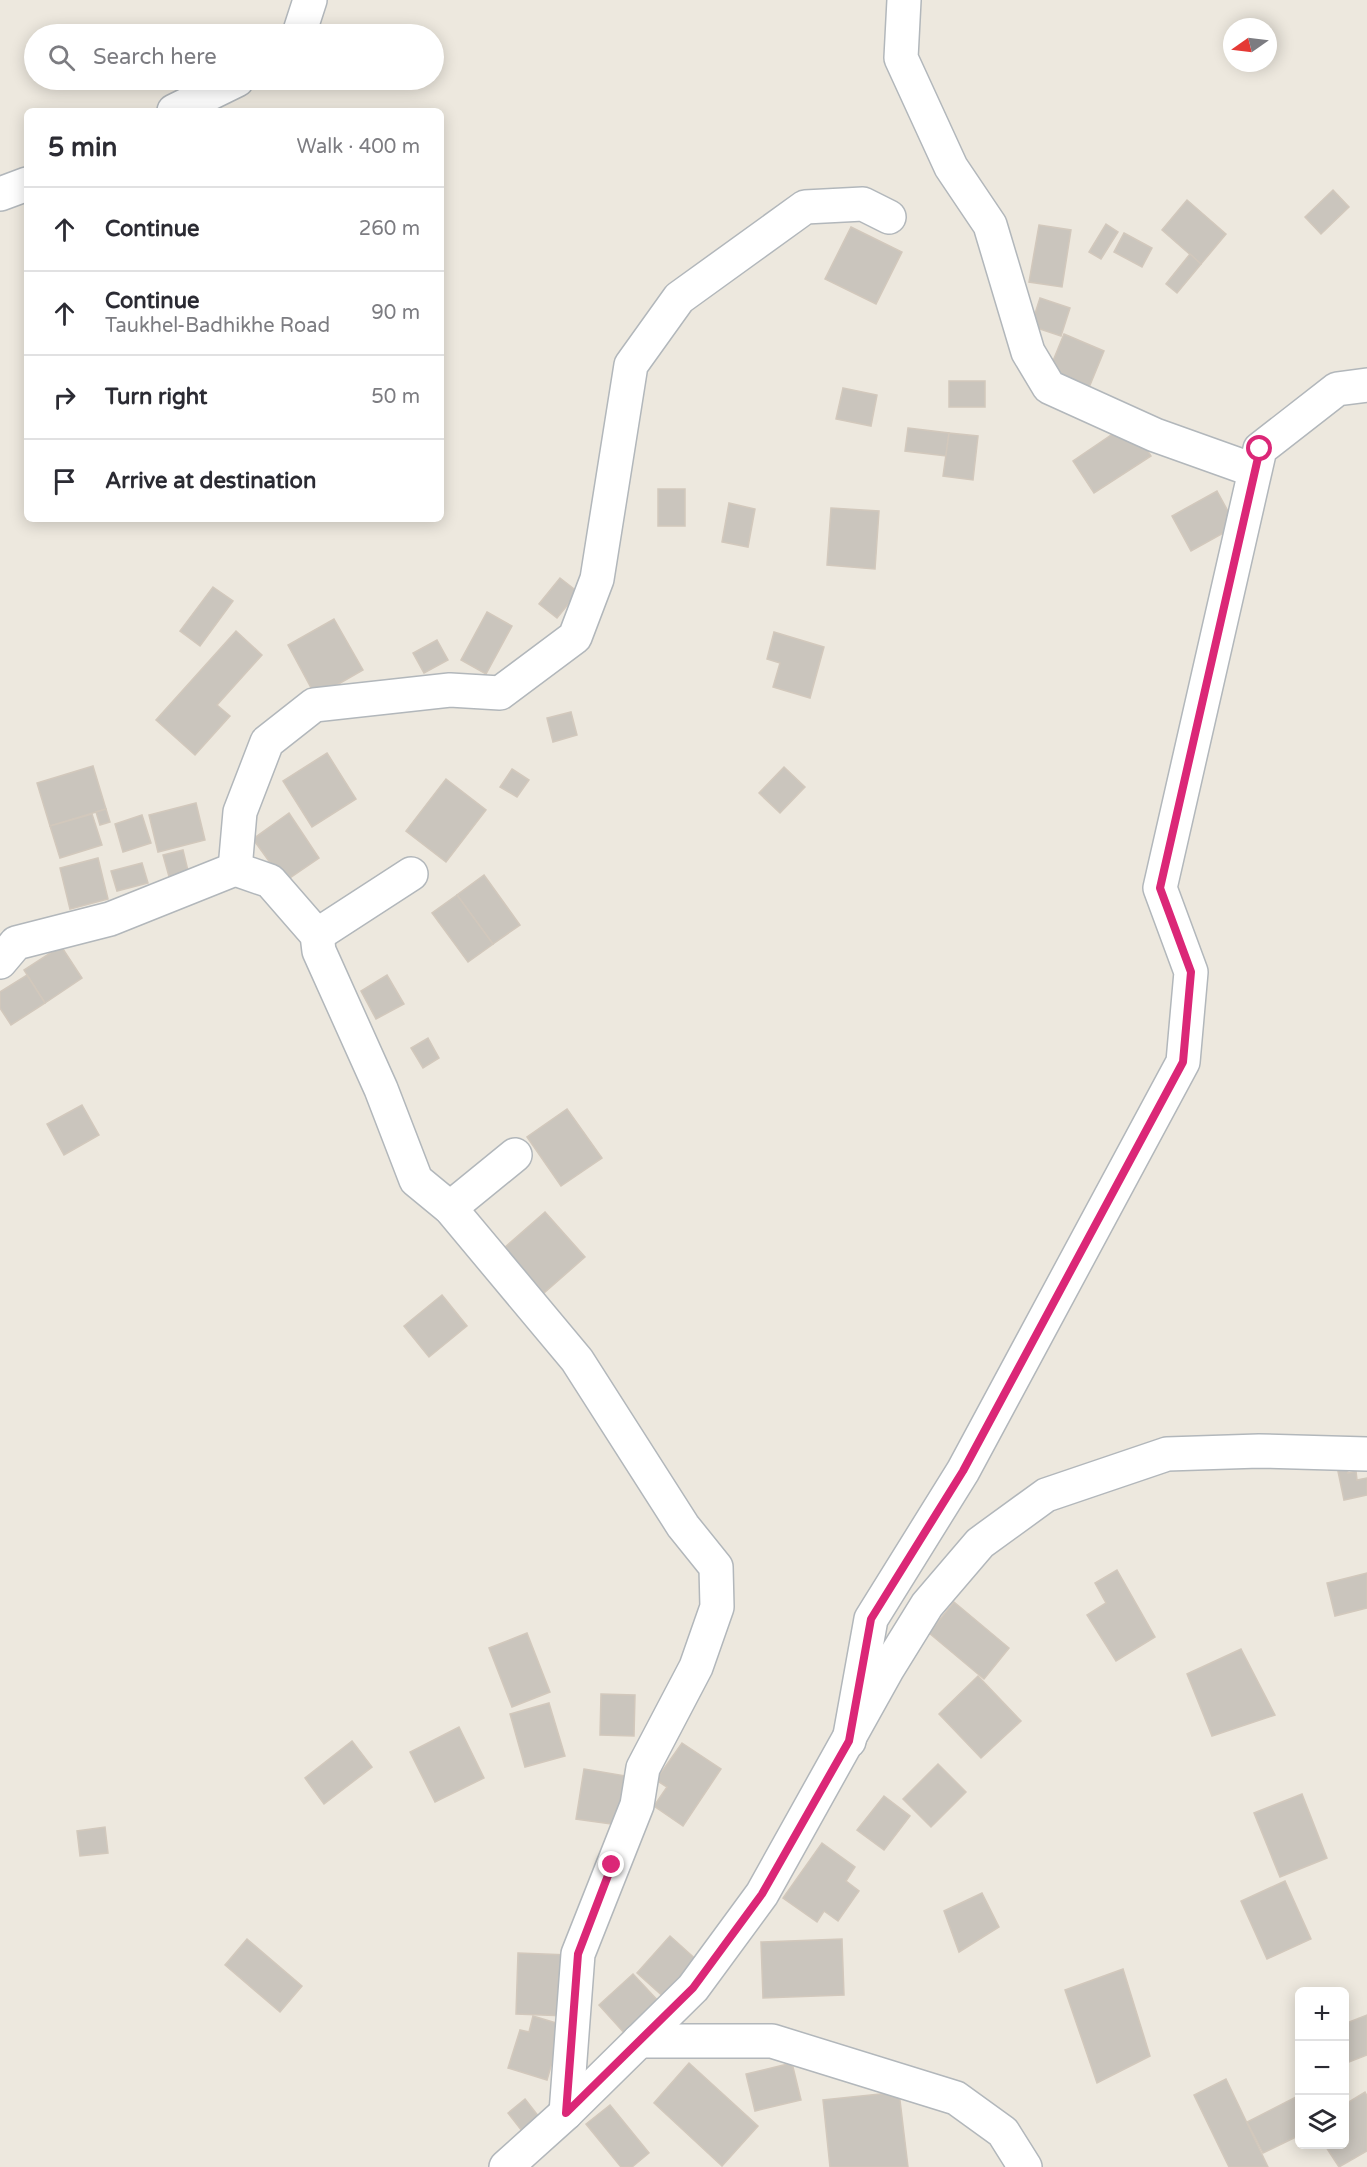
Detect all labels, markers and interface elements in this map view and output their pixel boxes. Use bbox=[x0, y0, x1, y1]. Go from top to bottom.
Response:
north arrow bbox=[1223, 18, 1277, 72]
search box bbox=[24, 24, 444, 90]
icon: search bbox=[45, 41, 78, 74]
text: Search here bbox=[93, 44, 217, 70]
text: 5 min bbox=[48, 132, 117, 163]
text: Walk · 400 m bbox=[297, 135, 420, 159]
icon: ahead bbox=[48, 213, 81, 246]
text: Continue bbox=[105, 216, 200, 242]
text: 260 m bbox=[359, 217, 420, 241]
text: Continue bbox=[105, 288, 200, 314]
icon: ahead bbox=[48, 297, 81, 330]
text: 90 m bbox=[371, 301, 420, 325]
text: Taukhel-Badhikhe Road bbox=[105, 314, 330, 338]
icon: right bbox=[48, 381, 81, 414]
text: Turn right bbox=[105, 384, 207, 410]
text: 50 m bbox=[371, 385, 420, 409]
route start bbox=[1246, 435, 1272, 461]
icon: arrive bbox=[48, 465, 81, 498]
text: Arrive at destination bbox=[105, 468, 316, 494]
route end bbox=[598, 1851, 624, 1877]
map controls bbox=[1295, 1987, 1349, 2149]
button: + bbox=[1295, 1987, 1349, 2041]
button: − bbox=[1295, 2041, 1349, 2095]
button: layers bbox=[1295, 2095, 1349, 2149]

